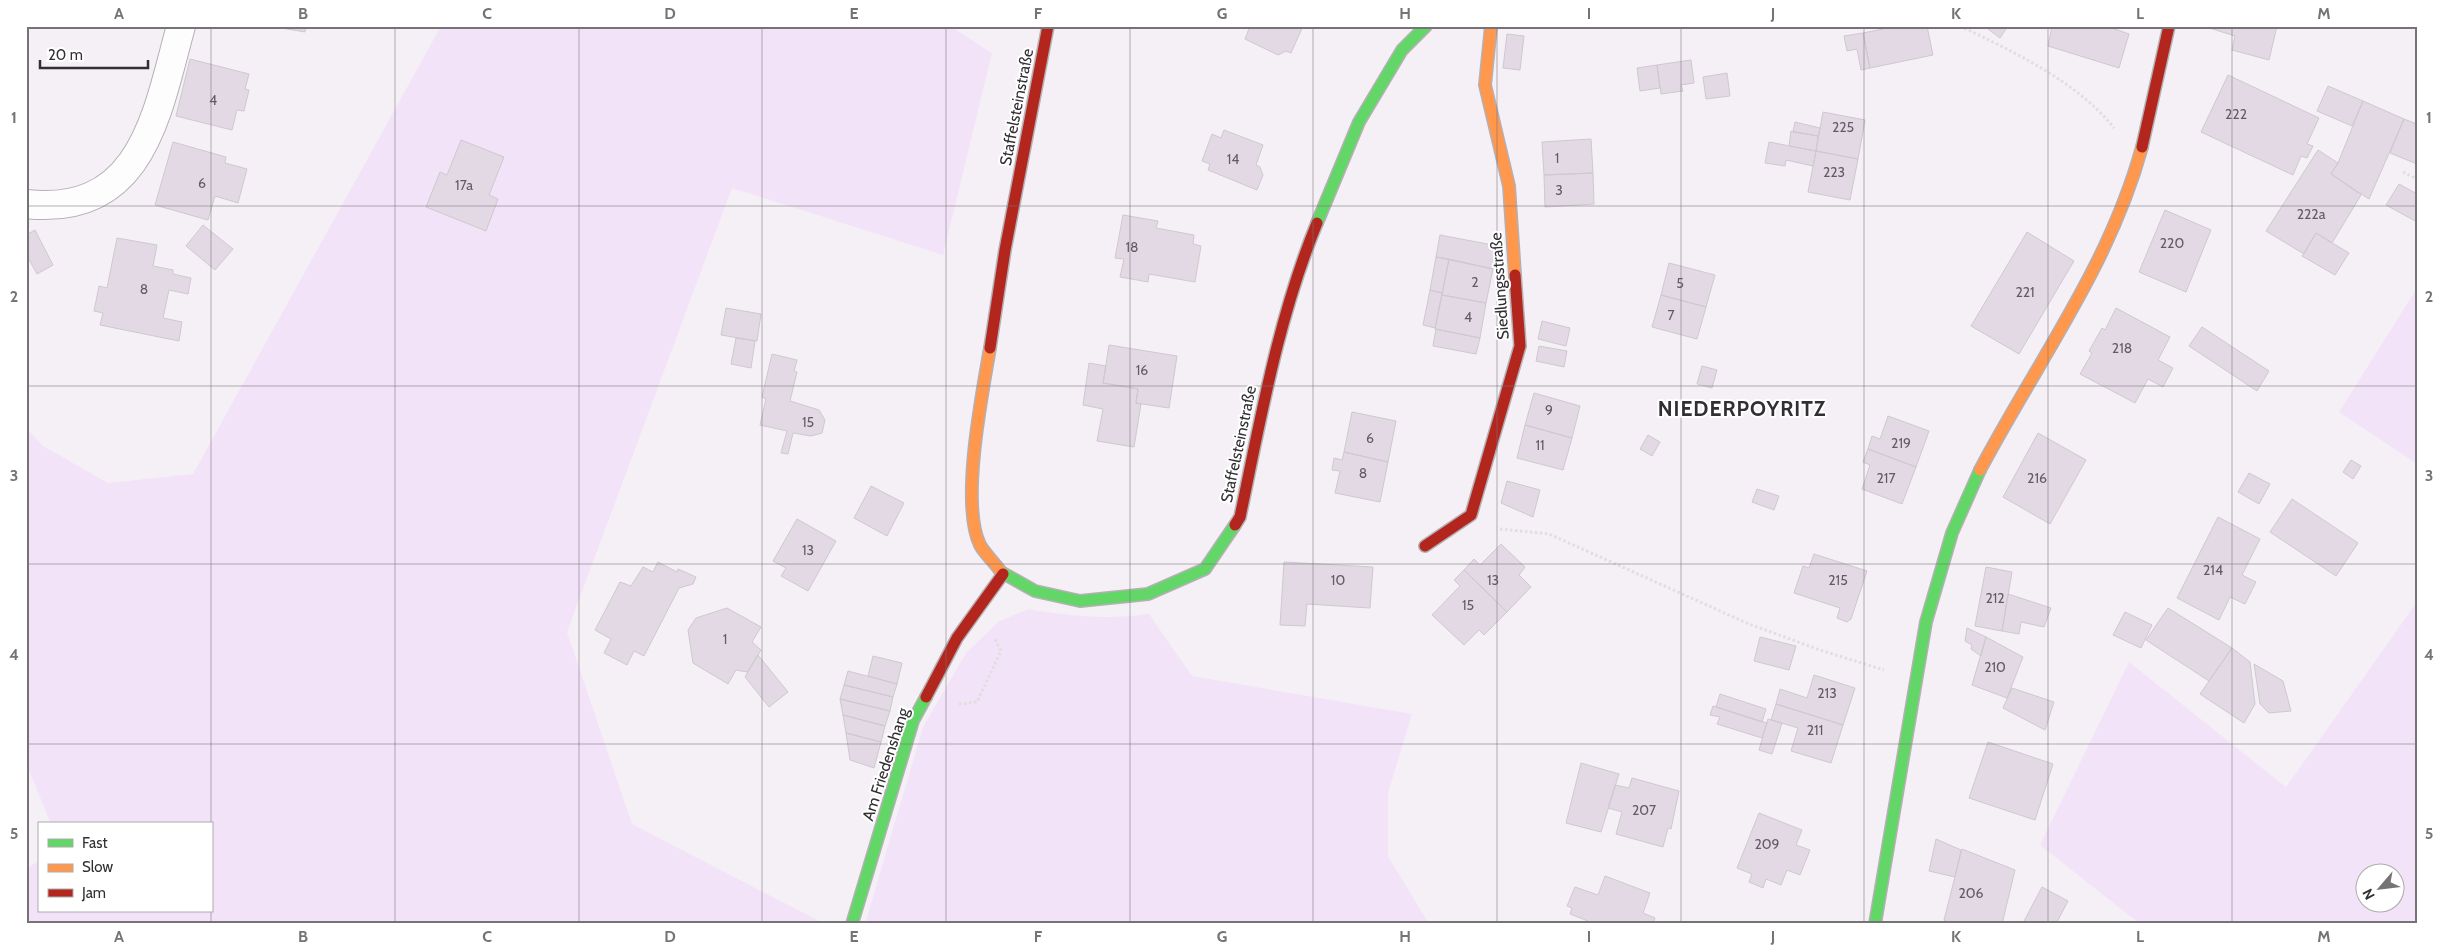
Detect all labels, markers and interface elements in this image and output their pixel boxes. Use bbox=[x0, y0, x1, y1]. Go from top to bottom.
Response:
text: A bbox=[114, 4, 124, 23]
text: B bbox=[298, 4, 308, 23]
text: C bbox=[482, 4, 492, 23]
text: D bbox=[664, 4, 676, 23]
text: E bbox=[849, 4, 859, 23]
text: F bbox=[1034, 4, 1043, 23]
text: G bbox=[1217, 4, 1227, 23]
text: H bbox=[1399, 4, 1411, 23]
text: I bbox=[1587, 4, 1591, 23]
text: J bbox=[1770, 4, 1775, 23]
text: K bbox=[1951, 4, 1961, 23]
text: L bbox=[2136, 4, 2144, 23]
text: M bbox=[2317, 4, 2331, 23]
scale bar bbox=[40, 38, 148, 70]
text: 20 m bbox=[48, 46, 83, 64]
street label: Staffelsteinstraße bbox=[996, 47, 1037, 167]
house number: 4 bbox=[209, 91, 217, 109]
house number: 222 bbox=[2225, 105, 2247, 123]
text: 1 bbox=[11, 108, 17, 127]
text: 1 bbox=[2426, 108, 2432, 127]
house number: 225 bbox=[1832, 118, 1854, 136]
house number: 1 bbox=[1555, 149, 1559, 167]
house number: 14 bbox=[1227, 150, 1239, 168]
house number: 223 bbox=[1823, 163, 1845, 181]
house number: 6 bbox=[198, 174, 206, 192]
house number: 17a bbox=[455, 176, 473, 194]
house number: 3 bbox=[1555, 181, 1563, 199]
house number: 222a bbox=[2297, 205, 2326, 223]
street label: Siedlungsstraße bbox=[1486, 232, 1513, 340]
house number: 220 bbox=[2160, 234, 2184, 252]
house number: 18 bbox=[1125, 238, 1139, 256]
house number: 2 bbox=[1471, 273, 1479, 291]
house number: 5 bbox=[1676, 274, 1684, 292]
house number: 8 bbox=[140, 280, 148, 298]
house number: 221 bbox=[2015, 283, 2035, 301]
text: 2 bbox=[10, 287, 18, 306]
text: 2 bbox=[2425, 287, 2433, 306]
house number: 7 bbox=[1667, 306, 1675, 324]
house number: 4 bbox=[1464, 308, 1472, 326]
house number: 218 bbox=[2112, 339, 2132, 357]
house number: 16 bbox=[1136, 361, 1148, 379]
street label: Staffelsteinstraße bbox=[1217, 384, 1260, 504]
district label: NIEDERPOYRITZ bbox=[1658, 396, 1826, 421]
house number: 9 bbox=[1545, 401, 1553, 419]
house number: 15 bbox=[802, 413, 814, 431]
house number: 6 bbox=[1366, 429, 1374, 447]
house number: 219 bbox=[1891, 434, 1911, 452]
house number: 11 bbox=[1535, 436, 1545, 454]
house number: 8 bbox=[1359, 464, 1367, 482]
text: 3 bbox=[10, 466, 18, 485]
text: 3 bbox=[2425, 466, 2433, 485]
house number: 217 bbox=[1877, 469, 1895, 487]
house number: 216 bbox=[2027, 469, 2047, 487]
house number: 13 bbox=[802, 541, 814, 559]
house number: 214 bbox=[2203, 561, 2223, 579]
house number: 10 bbox=[1331, 571, 1345, 589]
house number: 13 bbox=[1487, 571, 1499, 589]
house number: 215 bbox=[1828, 571, 1848, 589]
house number: 212 bbox=[1985, 589, 2005, 607]
house number: 15 bbox=[1462, 596, 1474, 614]
house number: 1 bbox=[723, 630, 727, 648]
text: 4 bbox=[9, 645, 19, 664]
text: 4 bbox=[2424, 645, 2434, 664]
house number: 210 bbox=[1984, 658, 2006, 676]
house number: 213 bbox=[1817, 684, 1837, 702]
street label: Am Friedenshang bbox=[858, 704, 913, 823]
house number: 211 bbox=[1807, 721, 1823, 739]
house number: 207 bbox=[1632, 801, 1656, 819]
legend bbox=[38, 822, 212, 912]
text: 5 bbox=[10, 824, 18, 843]
text: 5 bbox=[2425, 824, 2433, 843]
text: Fast bbox=[82, 834, 107, 852]
house number: 209 bbox=[1754, 835, 1780, 853]
text: Slow bbox=[82, 858, 113, 876]
north arrow bbox=[2356, 862, 2406, 912]
text: Jam bbox=[81, 884, 106, 902]
house number: 206 bbox=[1958, 884, 1984, 902]
text: N bbox=[2358, 886, 2379, 903]
text: A bbox=[114, 927, 124, 946]
text: B bbox=[298, 927, 308, 946]
text: C bbox=[482, 927, 492, 946]
text: D bbox=[664, 927, 676, 946]
text: E bbox=[849, 927, 859, 946]
text: F bbox=[1034, 927, 1043, 946]
text: G bbox=[1217, 927, 1227, 946]
text: H bbox=[1399, 927, 1411, 946]
text: I bbox=[1587, 927, 1591, 946]
text: J bbox=[1770, 927, 1775, 946]
text: K bbox=[1951, 927, 1961, 946]
text: L bbox=[2136, 927, 2144, 946]
text: M bbox=[2317, 927, 2331, 946]

